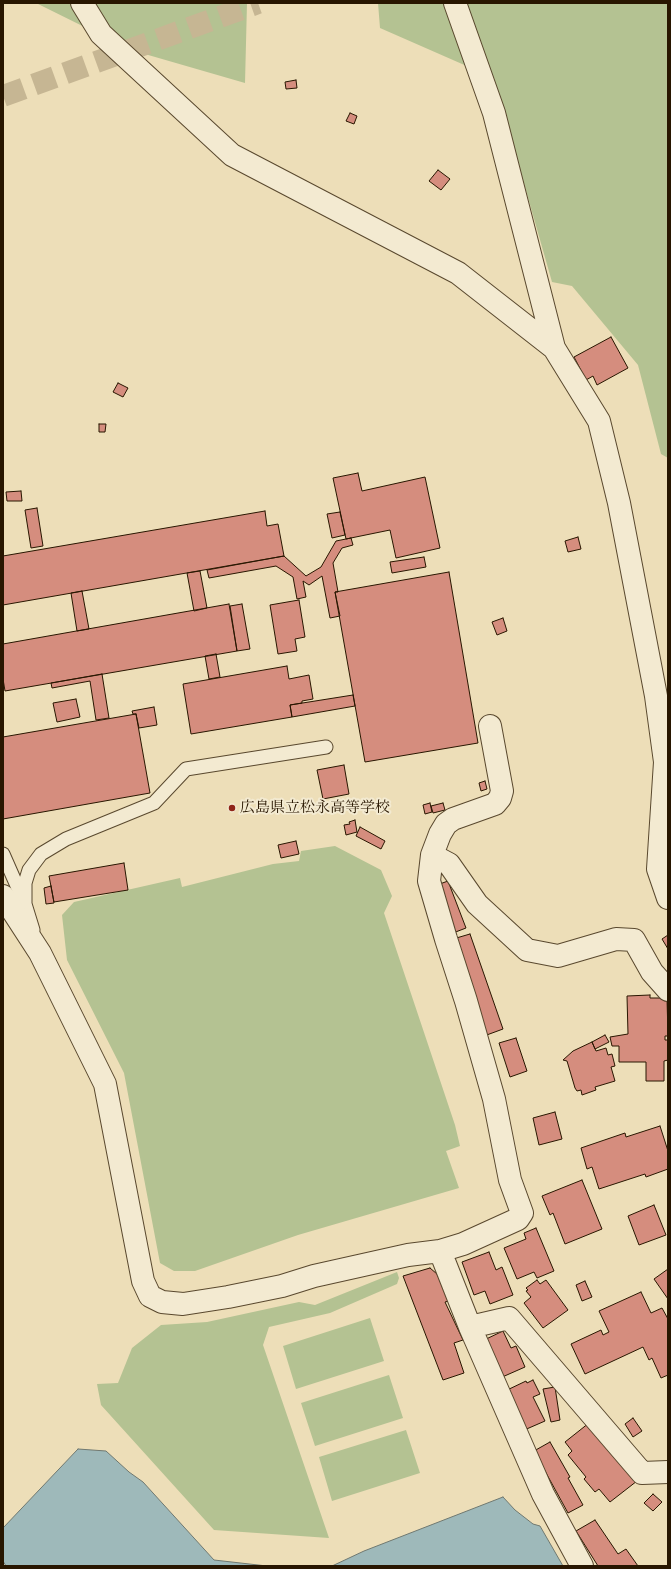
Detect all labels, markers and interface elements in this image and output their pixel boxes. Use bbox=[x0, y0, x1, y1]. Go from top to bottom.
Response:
place label: 広島県立松永高等学校 bbox=[240, 799, 390, 817]
marker: 広島県立松永高等学校 bbox=[227, 803, 237, 813]

